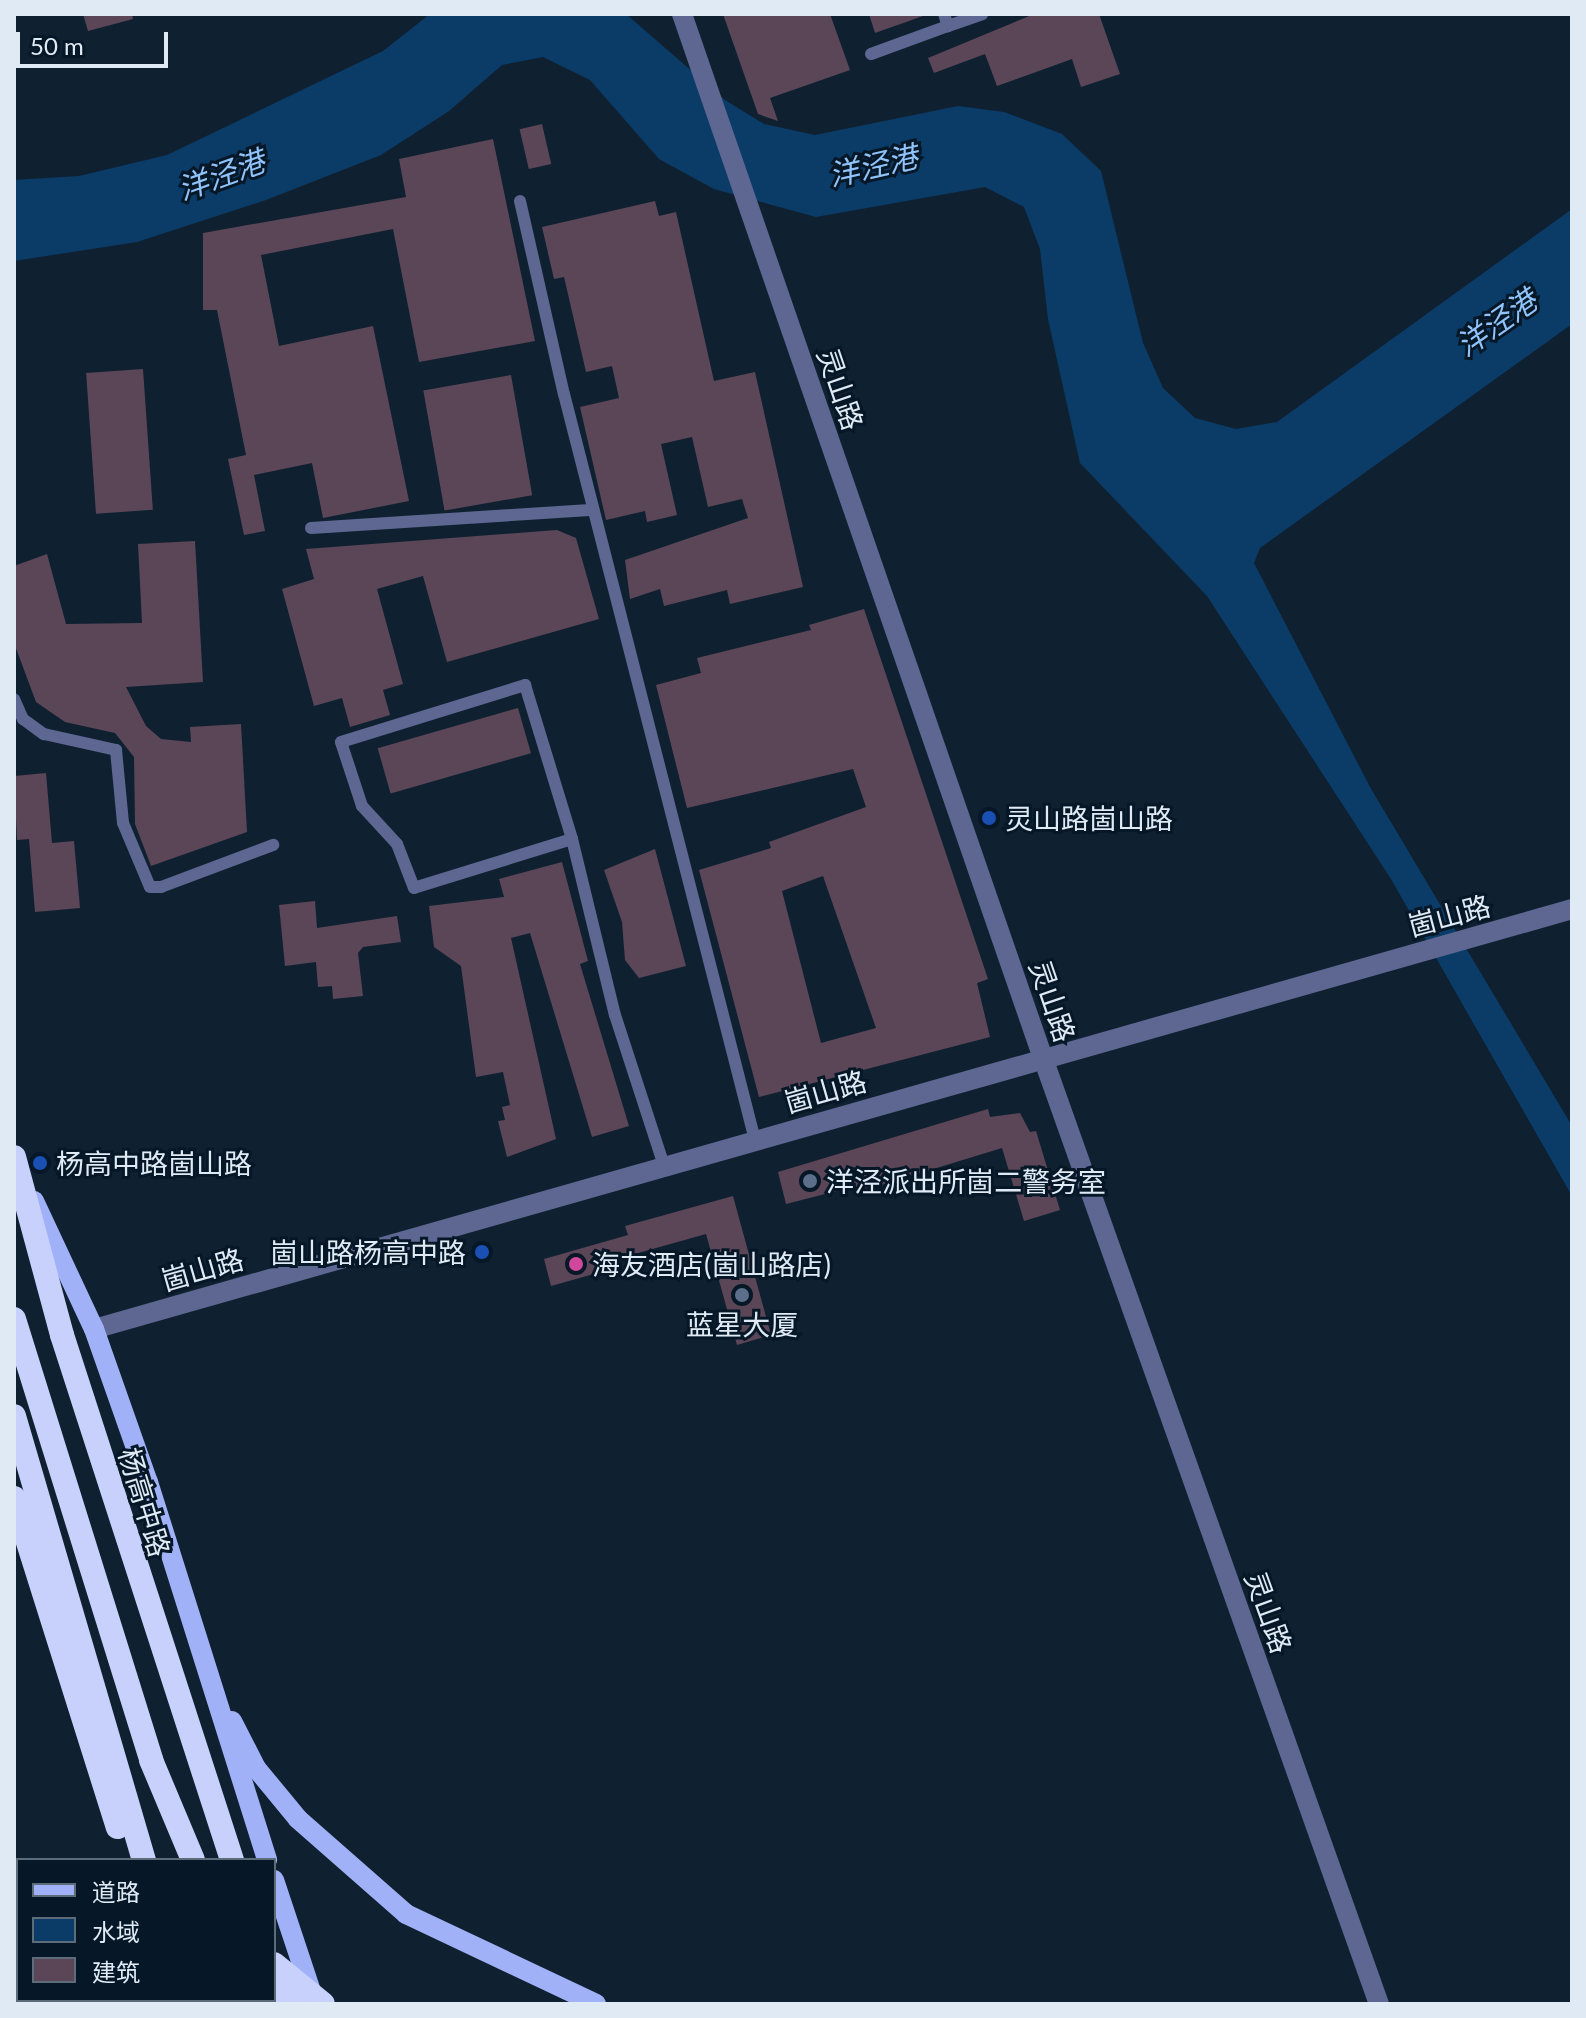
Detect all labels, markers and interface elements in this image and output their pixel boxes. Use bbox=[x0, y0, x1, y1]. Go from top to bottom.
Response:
scale bar bbox=[20, 16, 172, 66]
text: 50 m bbox=[30, 31, 84, 60]
water label: 洋泾港 bbox=[825, 137, 921, 193]
water label: 洋泾港 bbox=[173, 142, 269, 206]
water label: 洋泾港 bbox=[1449, 281, 1543, 363]
street label: 灵山路 bbox=[811, 344, 871, 434]
place label: 灵山路崮山路 bbox=[1005, 801, 1173, 835]
marker: 灵山路崮山路 bbox=[980, 809, 998, 827]
street label: 崮山路 bbox=[1404, 888, 1494, 942]
street label: 灵山路 bbox=[1023, 956, 1083, 1046]
street label: 崮山路 bbox=[780, 1063, 870, 1119]
place label: 杨高中路崮山路 bbox=[56, 1146, 252, 1180]
marker: 杨高中路崮山路 bbox=[31, 1154, 49, 1172]
place label: 洋泾派出所崮二警务室 bbox=[826, 1164, 1106, 1198]
marker: 洋泾派出所崮二警务室 bbox=[801, 1172, 819, 1190]
place label: 崮山路杨高中路 bbox=[270, 1235, 466, 1269]
street label: 崮山路 bbox=[157, 1241, 247, 1297]
marker: 崮山路杨高中路 bbox=[473, 1243, 491, 1261]
place label: 海友酒店(崮山路店) bbox=[592, 1247, 831, 1281]
marker: 海友酒店(崮山路店) bbox=[567, 1255, 585, 1273]
marker: 蓝星大厦 bbox=[733, 1286, 751, 1304]
place label: 蓝星大厦 bbox=[686, 1307, 798, 1341]
street label: 杨高中路 bbox=[113, 1444, 177, 1560]
street label: 灵山路 bbox=[1239, 1567, 1299, 1657]
legend bbox=[16, 1858, 276, 2002]
text: 道路 bbox=[92, 1877, 140, 1906]
text: 水域 bbox=[92, 1917, 140, 1946]
text: 建筑 bbox=[92, 1957, 140, 1986]

